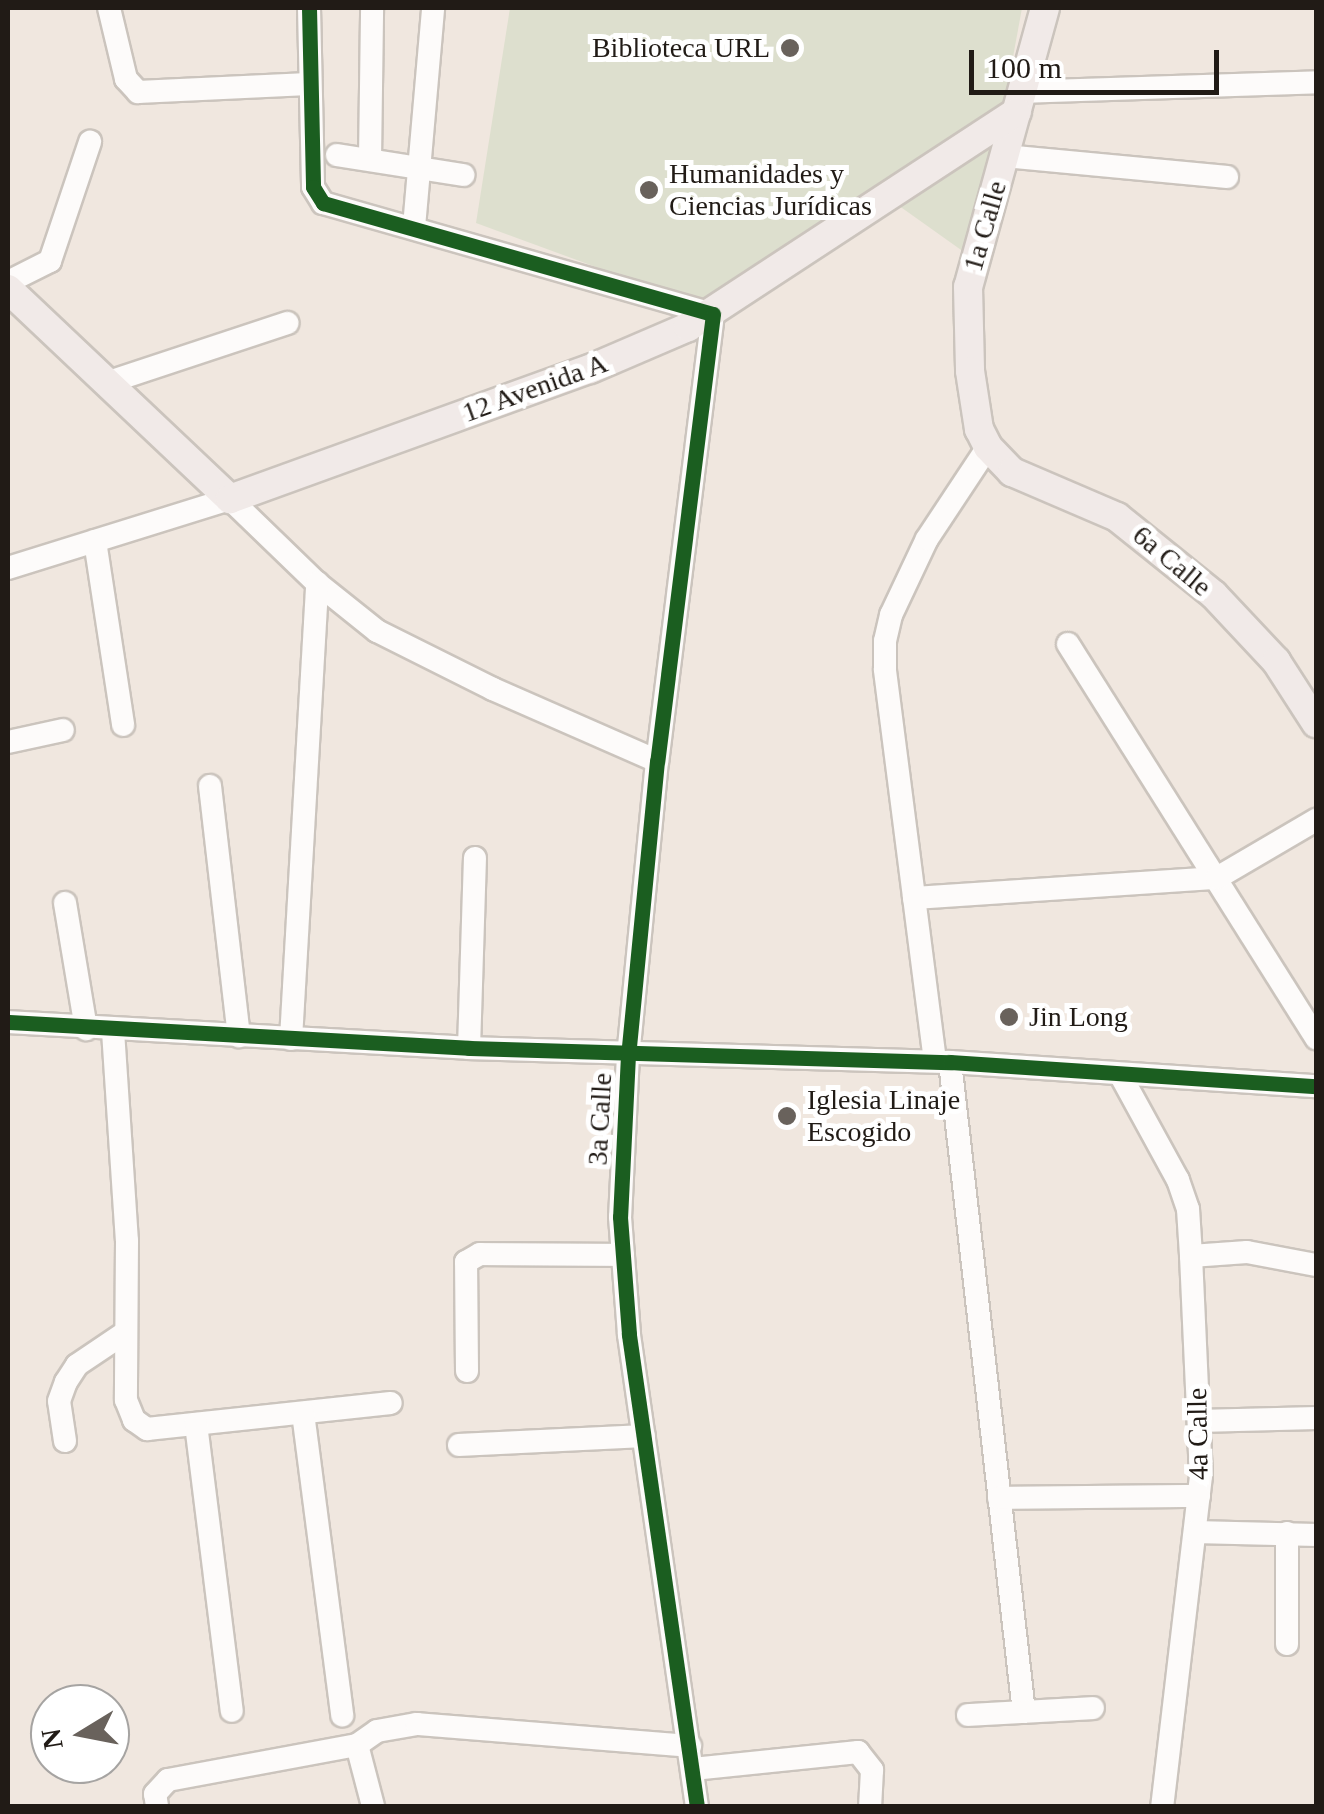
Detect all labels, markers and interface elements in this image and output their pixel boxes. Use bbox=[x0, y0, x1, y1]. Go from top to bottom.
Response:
scale bar bbox=[974, 30, 1224, 92]
place label: Biblioteca URL bbox=[592, 31, 770, 65]
marker: Biblioteca URL bbox=[779, 37, 801, 59]
text: 100 m bbox=[986, 51, 1062, 84]
place label: Humanidades y Ciencias Jurídicas bbox=[669, 157, 872, 223]
street label: 1a Calle bbox=[956, 177, 1014, 275]
marker: Humanidades y Ciencias Jurídicas bbox=[638, 179, 660, 201]
street label: 12 Avenida A bbox=[456, 346, 614, 430]
street label: 6a Calle bbox=[1126, 518, 1218, 604]
place label: Jin Long bbox=[1029, 1000, 1128, 1034]
marker: Jin Long bbox=[998, 1006, 1020, 1028]
street label: 3a Calle bbox=[581, 1072, 619, 1166]
place label: Iglesia Linaje Escogido bbox=[807, 1083, 960, 1149]
marker: Iglesia Linaje Escogido bbox=[776, 1105, 798, 1127]
street label: 4a Calle bbox=[1180, 1387, 1216, 1481]
north arrow bbox=[30, 1684, 130, 1784]
text: N bbox=[35, 1726, 69, 1752]

